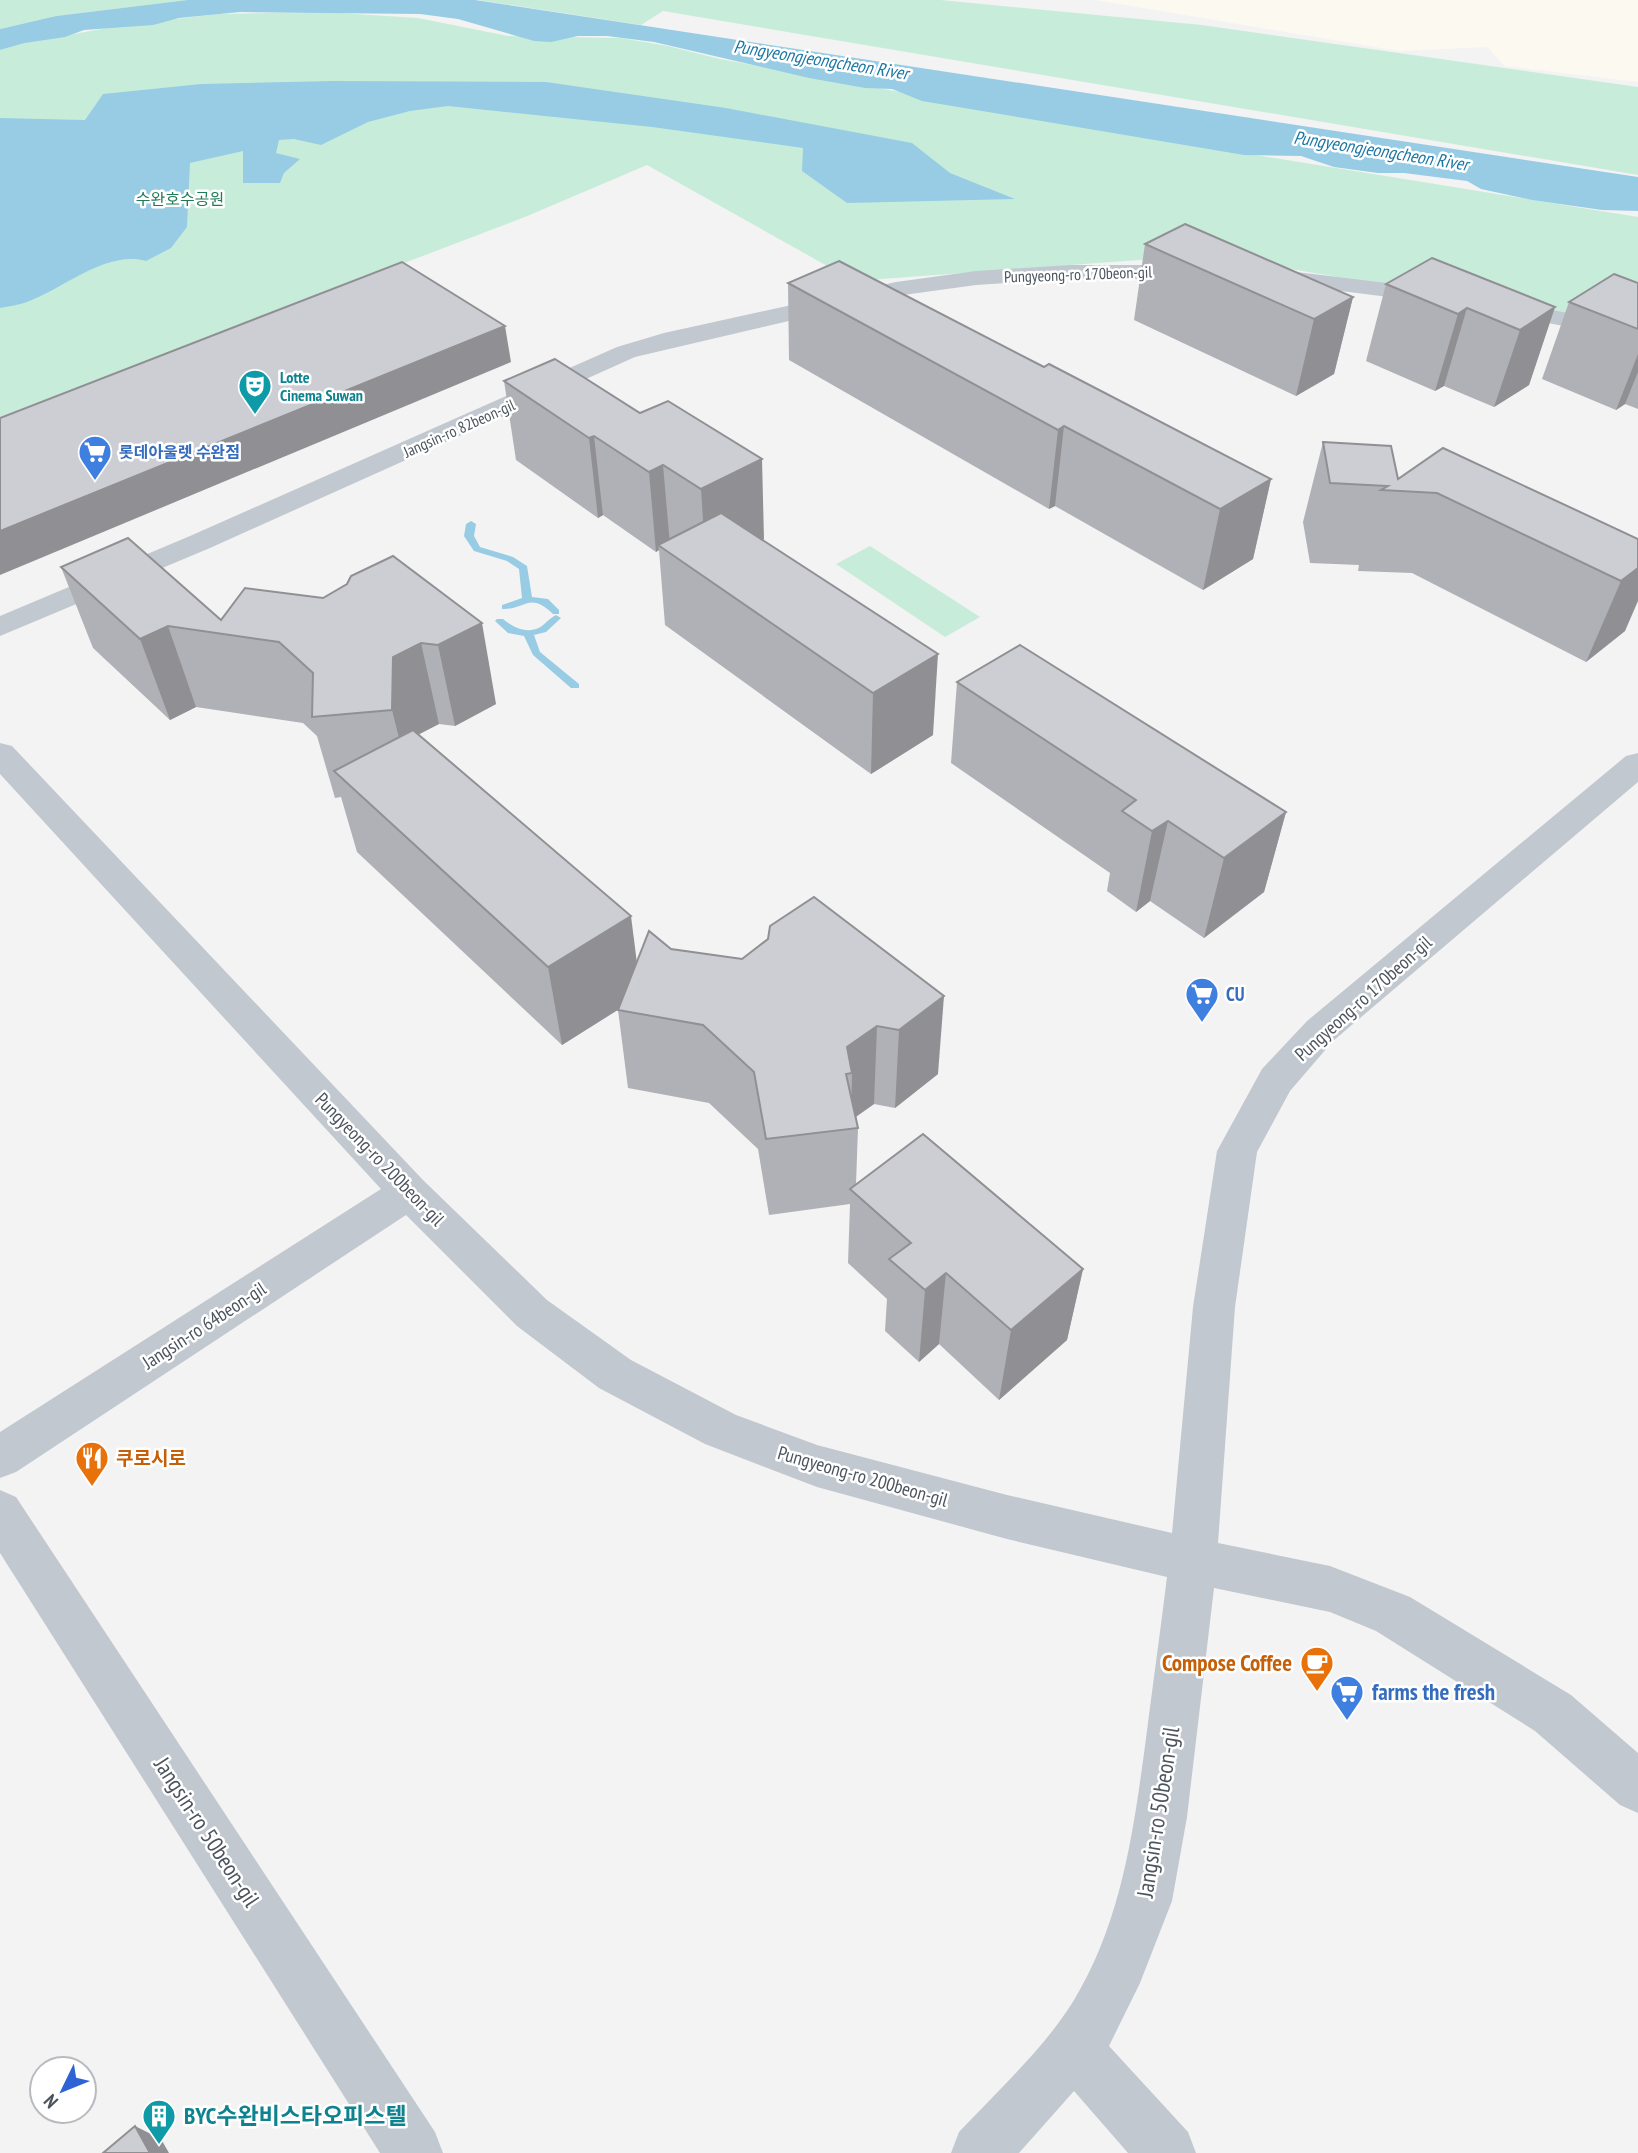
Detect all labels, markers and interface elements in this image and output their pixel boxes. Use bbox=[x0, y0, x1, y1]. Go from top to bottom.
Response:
water label: Pungyeongjeongcheon River bbox=[732, 34, 913, 85]
water label: Pungyeongjeongcheon River bbox=[1292, 125, 1473, 176]
park label: 수완호수공원 bbox=[136, 189, 224, 209]
street label: Pungyeong-ro 170beon-gil bbox=[1004, 261, 1153, 287]
theatre icon: Lotte Cinema Suwan bbox=[236, 367, 274, 416]
place label: Lotte Cinema Suwan bbox=[280, 367, 363, 405]
street label: Jangsin-ro 82beon-gil bbox=[399, 394, 518, 462]
supermarket icon: 롯데아울렛 수완점 bbox=[76, 433, 114, 482]
place label: 롯데아울렛 수완점 bbox=[119, 442, 240, 462]
street label: Pungyeong-ro 170beon-gil bbox=[1290, 930, 1437, 1066]
supermarket icon: CU bbox=[1183, 975, 1221, 1024]
place label: CU bbox=[1226, 982, 1244, 1006]
street label: Pungyeong-ro 200beon-gil bbox=[310, 1087, 450, 1231]
street label: Jangsin-ro 64beon-gil bbox=[137, 1276, 271, 1374]
restaurant icon: 쿠로시로 bbox=[73, 1439, 111, 1488]
street label: Pungyeong-ro 200beon-gil bbox=[775, 1440, 951, 1512]
place label: 쿠로시로 bbox=[116, 1446, 186, 1470]
cafe icon: Compose Coffee bbox=[1298, 1644, 1336, 1693]
place label: Compose Coffee bbox=[1162, 1648, 1292, 1677]
supermarket icon: farms the fresh bbox=[1328, 1673, 1366, 1722]
place label: farms the fresh bbox=[1372, 1677, 1495, 1706]
street label: Jangsin-ro 50beon-gil bbox=[1130, 1724, 1185, 1900]
street label: Jangsin-ro 50beon-gil bbox=[148, 1751, 267, 1912]
north arrow bbox=[28, 2055, 98, 2125]
text: N bbox=[38, 2090, 63, 2114]
building icon: BYC수완비스타오피스텔 bbox=[140, 2097, 178, 2146]
place label: BYC수완비스타오피스텔 bbox=[184, 2101, 407, 2130]

